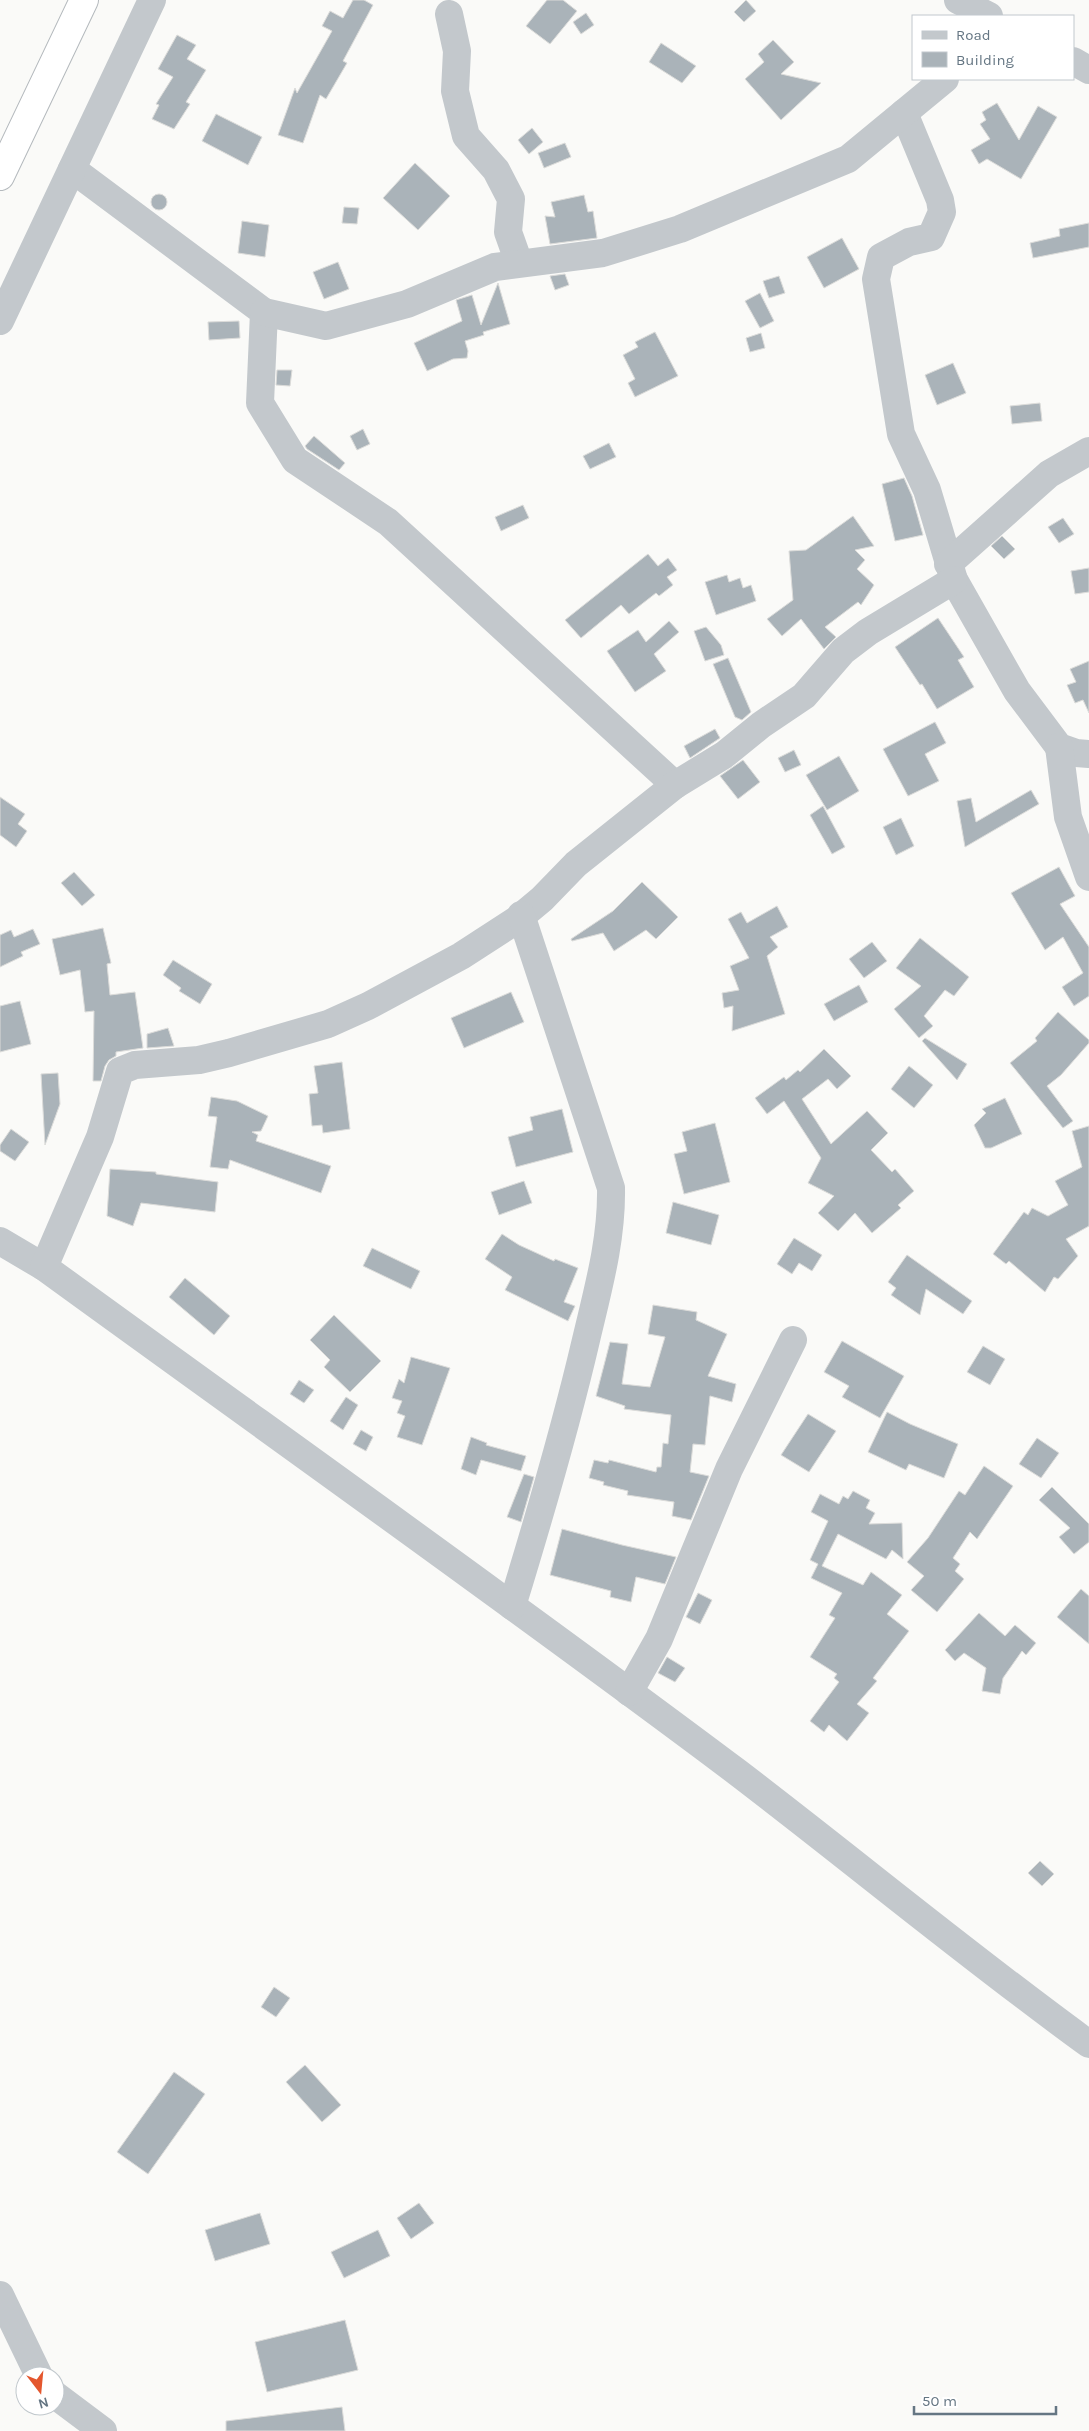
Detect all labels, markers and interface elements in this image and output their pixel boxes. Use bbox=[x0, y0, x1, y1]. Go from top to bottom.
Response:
legend bbox=[912, 15, 1074, 80]
text: Road bbox=[956, 26, 991, 44]
text: Building bbox=[956, 51, 1014, 69]
north arrow bbox=[15, 2366, 65, 2416]
scale bar bbox=[914, 2384, 1056, 2416]
text: 50 m bbox=[922, 2392, 957, 2410]
text: N bbox=[36, 2393, 51, 2413]

